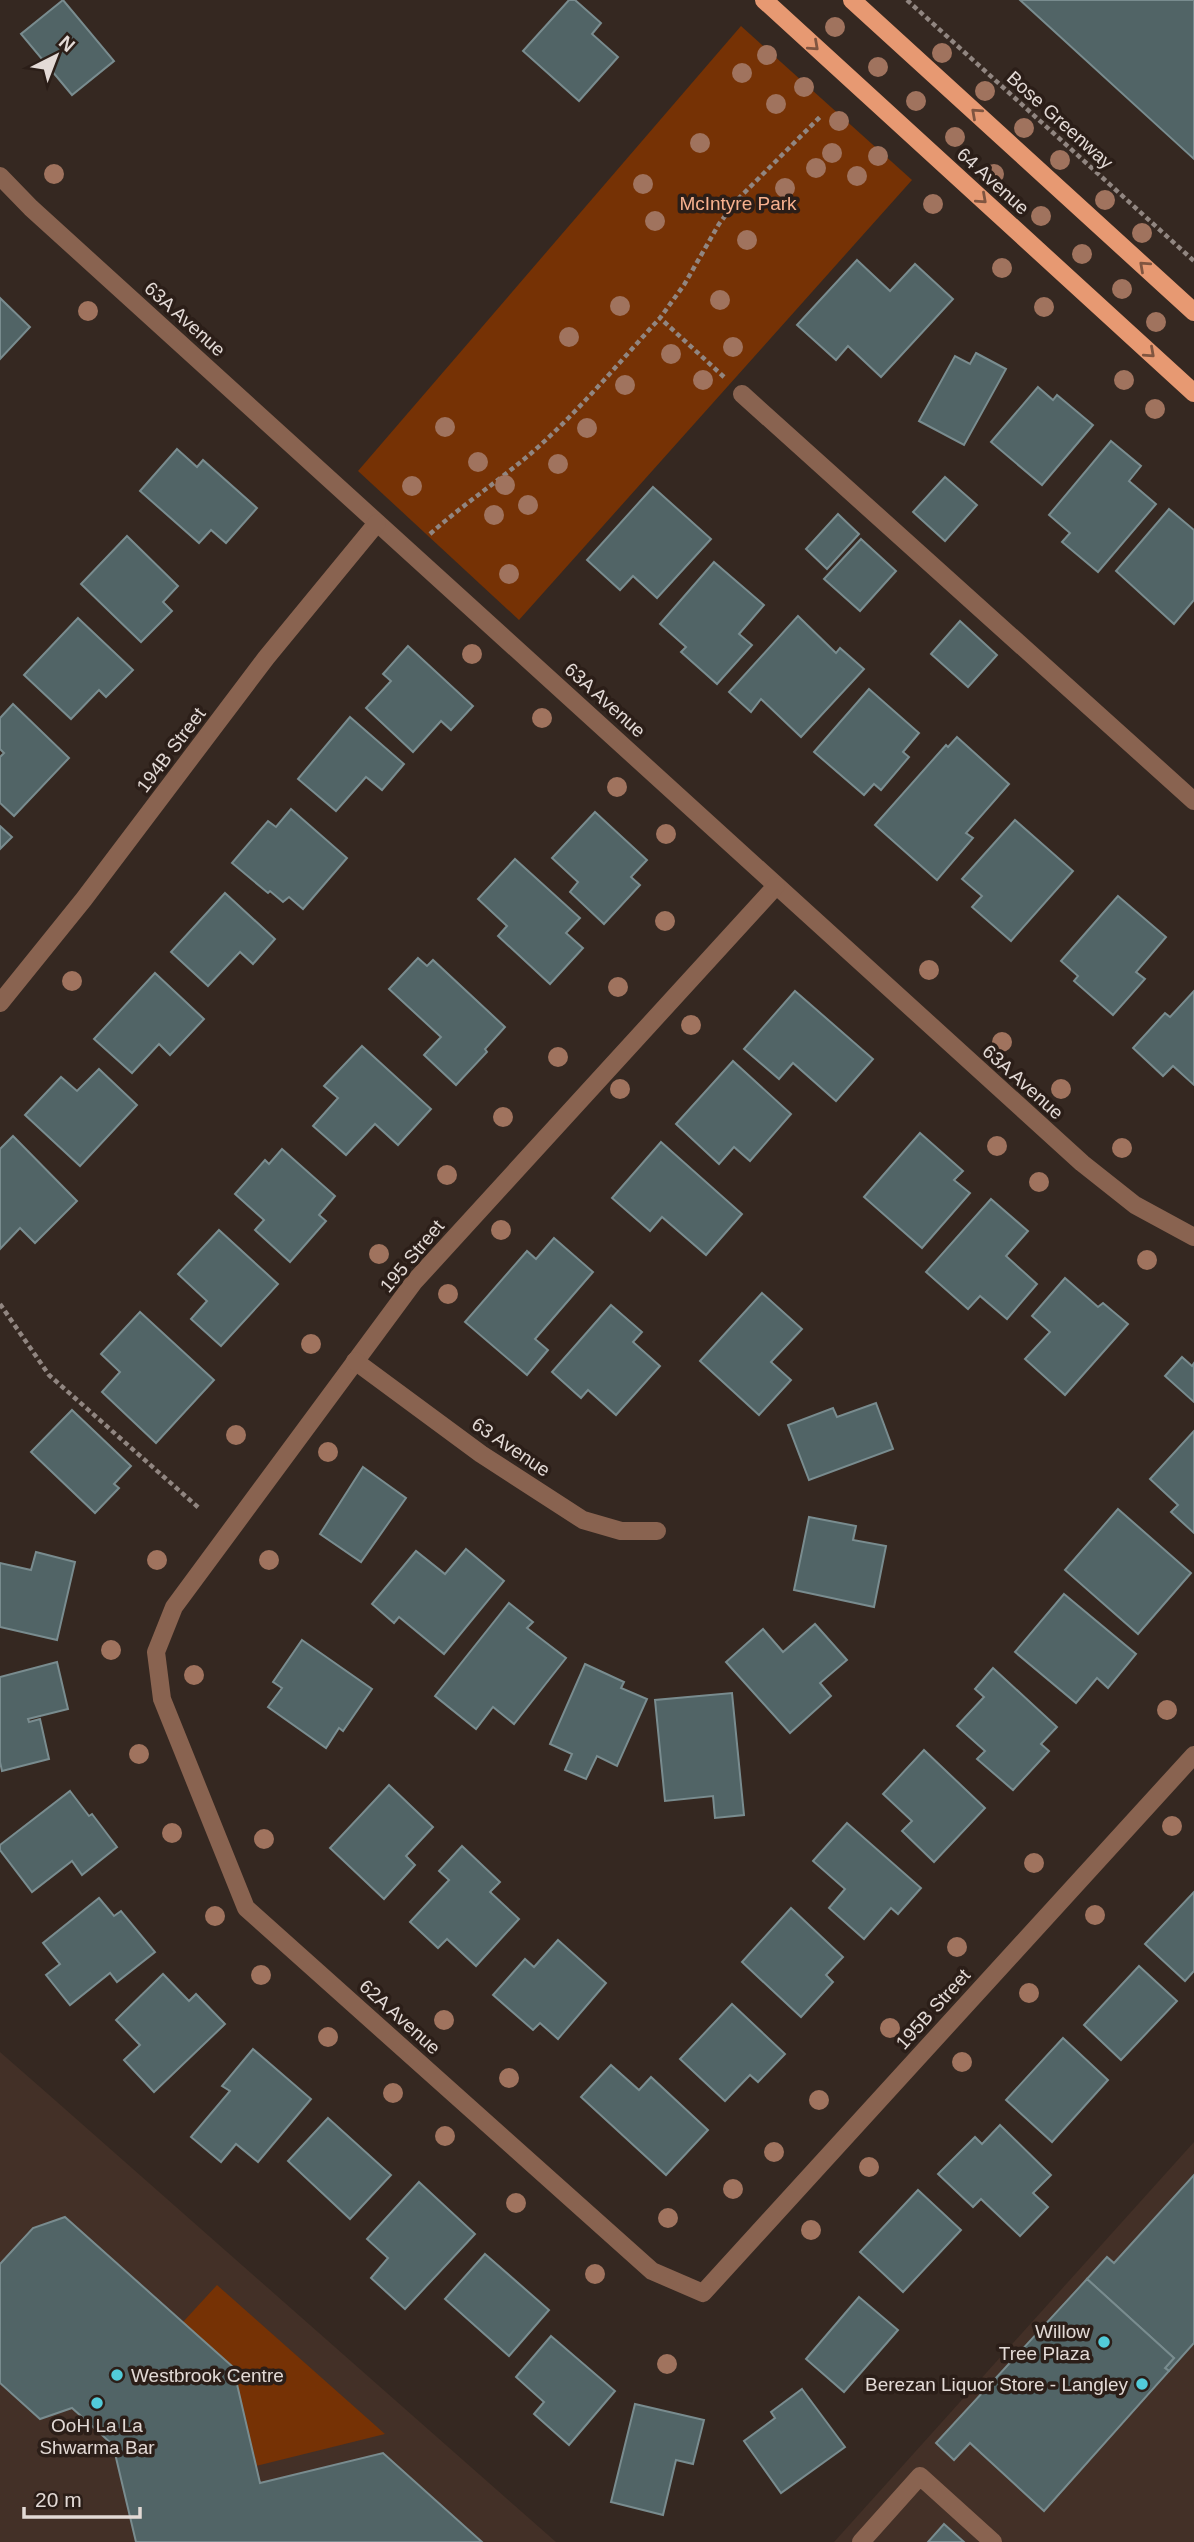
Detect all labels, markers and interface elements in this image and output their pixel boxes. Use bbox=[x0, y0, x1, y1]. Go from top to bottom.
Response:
north arrow bbox=[21, 21, 91, 91]
text: N bbox=[55, 31, 79, 56]
one-way arrow bbox=[806, 38, 819, 50]
street label: Bose Greenway bbox=[1003, 67, 1118, 173]
one-way arrow bbox=[971, 109, 984, 121]
street label: 64 Avenue bbox=[953, 143, 1033, 219]
one-way arrow bbox=[974, 191, 987, 204]
park label: McIntyre Park bbox=[679, 193, 797, 214]
one-way arrow bbox=[1139, 262, 1152, 274]
street label: 63A Avenue bbox=[140, 277, 230, 361]
one-way arrow bbox=[1142, 345, 1155, 357]
street label: 63A Avenue bbox=[560, 658, 650, 742]
street label: 194B Street bbox=[132, 703, 210, 796]
street label: 63A Avenue bbox=[978, 1040, 1068, 1124]
street label: 195 Street bbox=[376, 1215, 449, 1296]
street label: 63 Avenue bbox=[468, 1413, 554, 1481]
street label: 195B Street bbox=[892, 1964, 975, 2053]
street label: 62A Avenue bbox=[355, 1975, 445, 2059]
place label: Willow Tree Plaza bbox=[999, 2321, 1090, 2364]
marker: Willow Tree Plaza bbox=[1096, 2334, 1112, 2350]
place label: Westbrook Centre bbox=[131, 2365, 284, 2386]
marker: Westbrook Centre bbox=[109, 2367, 125, 2383]
place label: Berezan Liquor Store - Langley bbox=[865, 2374, 1128, 2395]
marker: Berezan Liquor Store - Langley bbox=[1134, 2376, 1150, 2392]
marker: OoH La La Shwarma Bar bbox=[89, 2395, 105, 2411]
place label: OoH La La Shwarma Bar bbox=[39, 2415, 155, 2458]
scale bar bbox=[24, 2476, 140, 2520]
text: 20 m bbox=[35, 2488, 82, 2511]

